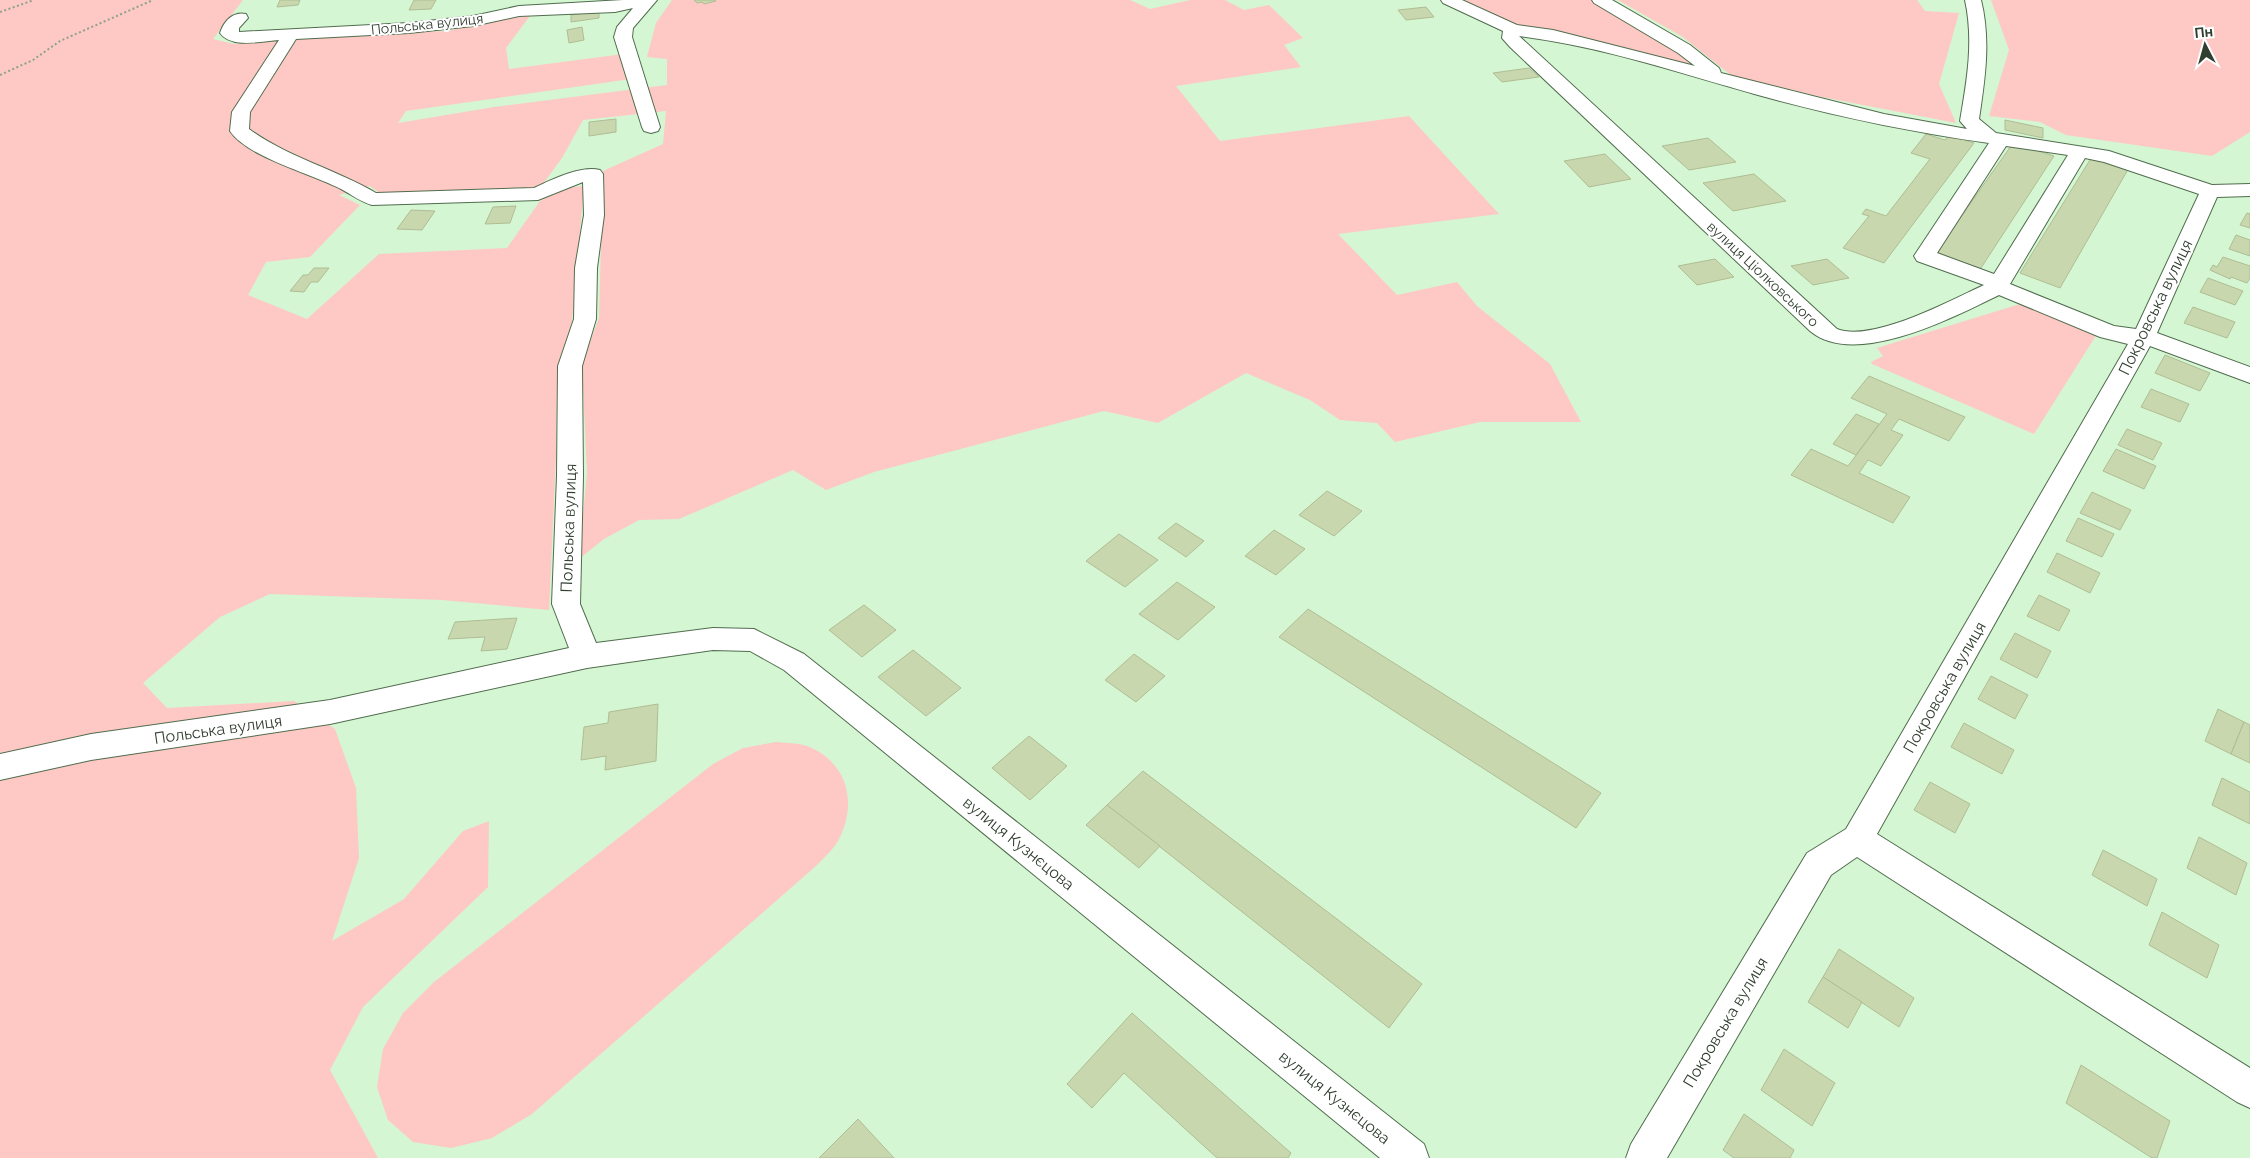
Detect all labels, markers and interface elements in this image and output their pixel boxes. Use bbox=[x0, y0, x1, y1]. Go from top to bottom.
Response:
street label: Польська вулиця bbox=[370, 10, 484, 38]
north arrow bbox=[2180, 20, 2230, 70]
text: Пн bbox=[2194, 23, 2214, 41]
street label: вулиця Ціолковського bbox=[1704, 218, 1822, 330]
street label: Покровська вулиця bbox=[2114, 236, 2196, 378]
street label: Польська вулиця bbox=[557, 463, 580, 593]
street label: Покровська вулиця bbox=[1899, 618, 1990, 756]
street label: Польська вулиця bbox=[153, 711, 283, 748]
street label: вулиця Кузнєцова bbox=[959, 793, 1078, 894]
street label: Покровська вулиця bbox=[1679, 954, 1772, 1091]
street label: вулиця Кузнєцова bbox=[1275, 1047, 1394, 1148]

